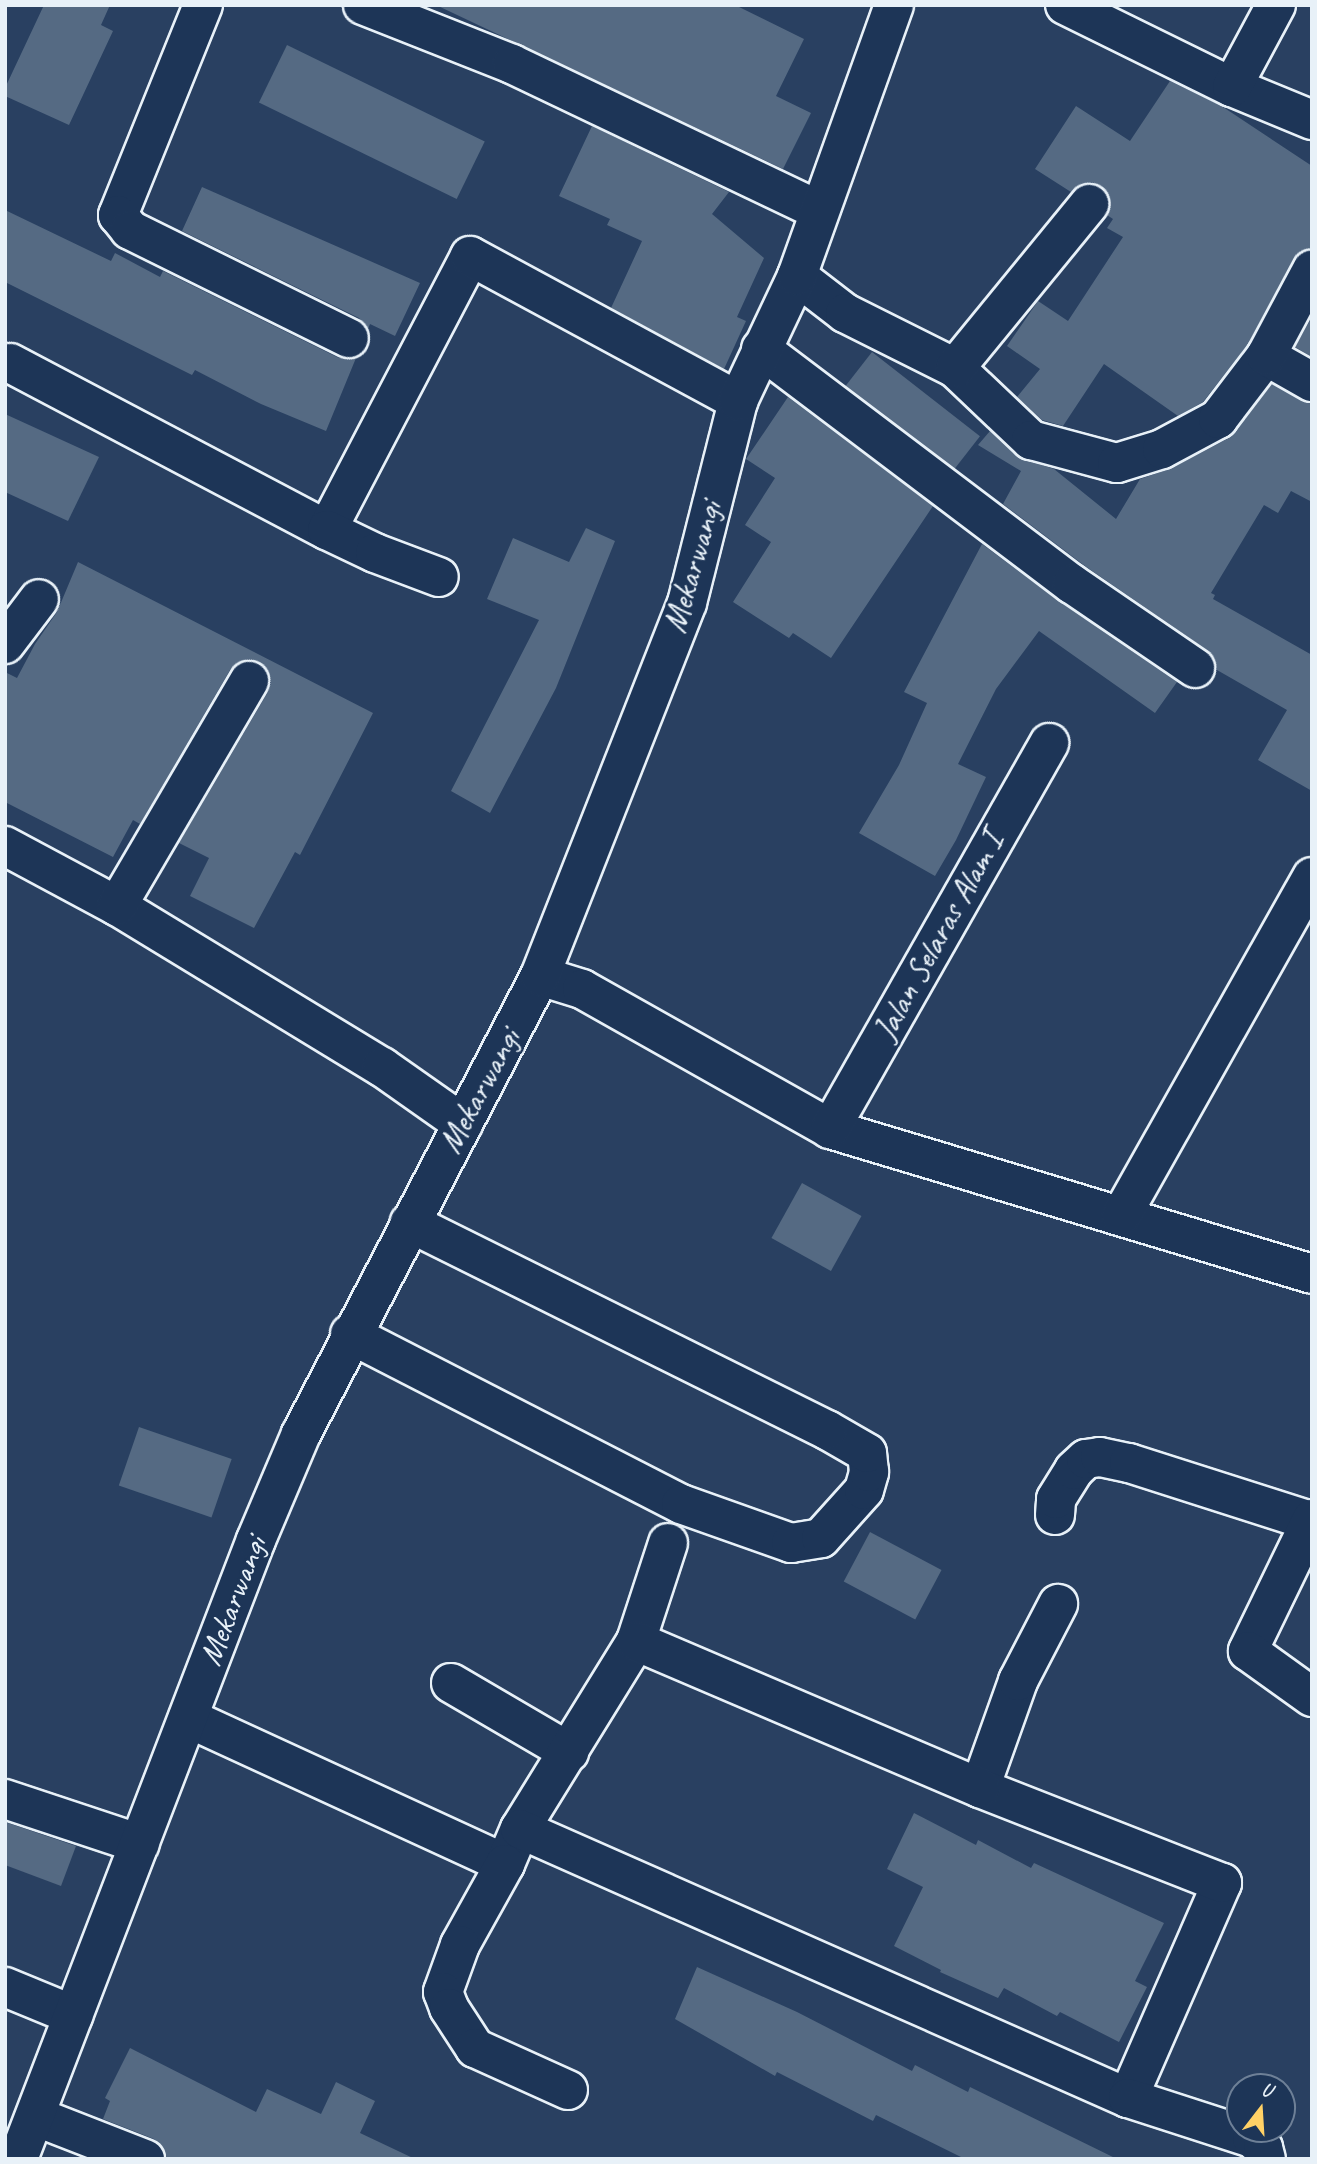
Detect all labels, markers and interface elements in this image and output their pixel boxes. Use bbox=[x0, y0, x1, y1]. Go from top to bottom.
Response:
street label: Mekarwangi bbox=[655, 497, 731, 637]
street label: Jalan Selaras Alam I bbox=[865, 824, 1013, 1048]
street label: Mekarwangi bbox=[431, 1022, 529, 1160]
street label: Mekarwangi bbox=[190, 1531, 276, 1671]
north arrow bbox=[1226, 2073, 1296, 2143]
text: U bbox=[1259, 2077, 1274, 2103]

